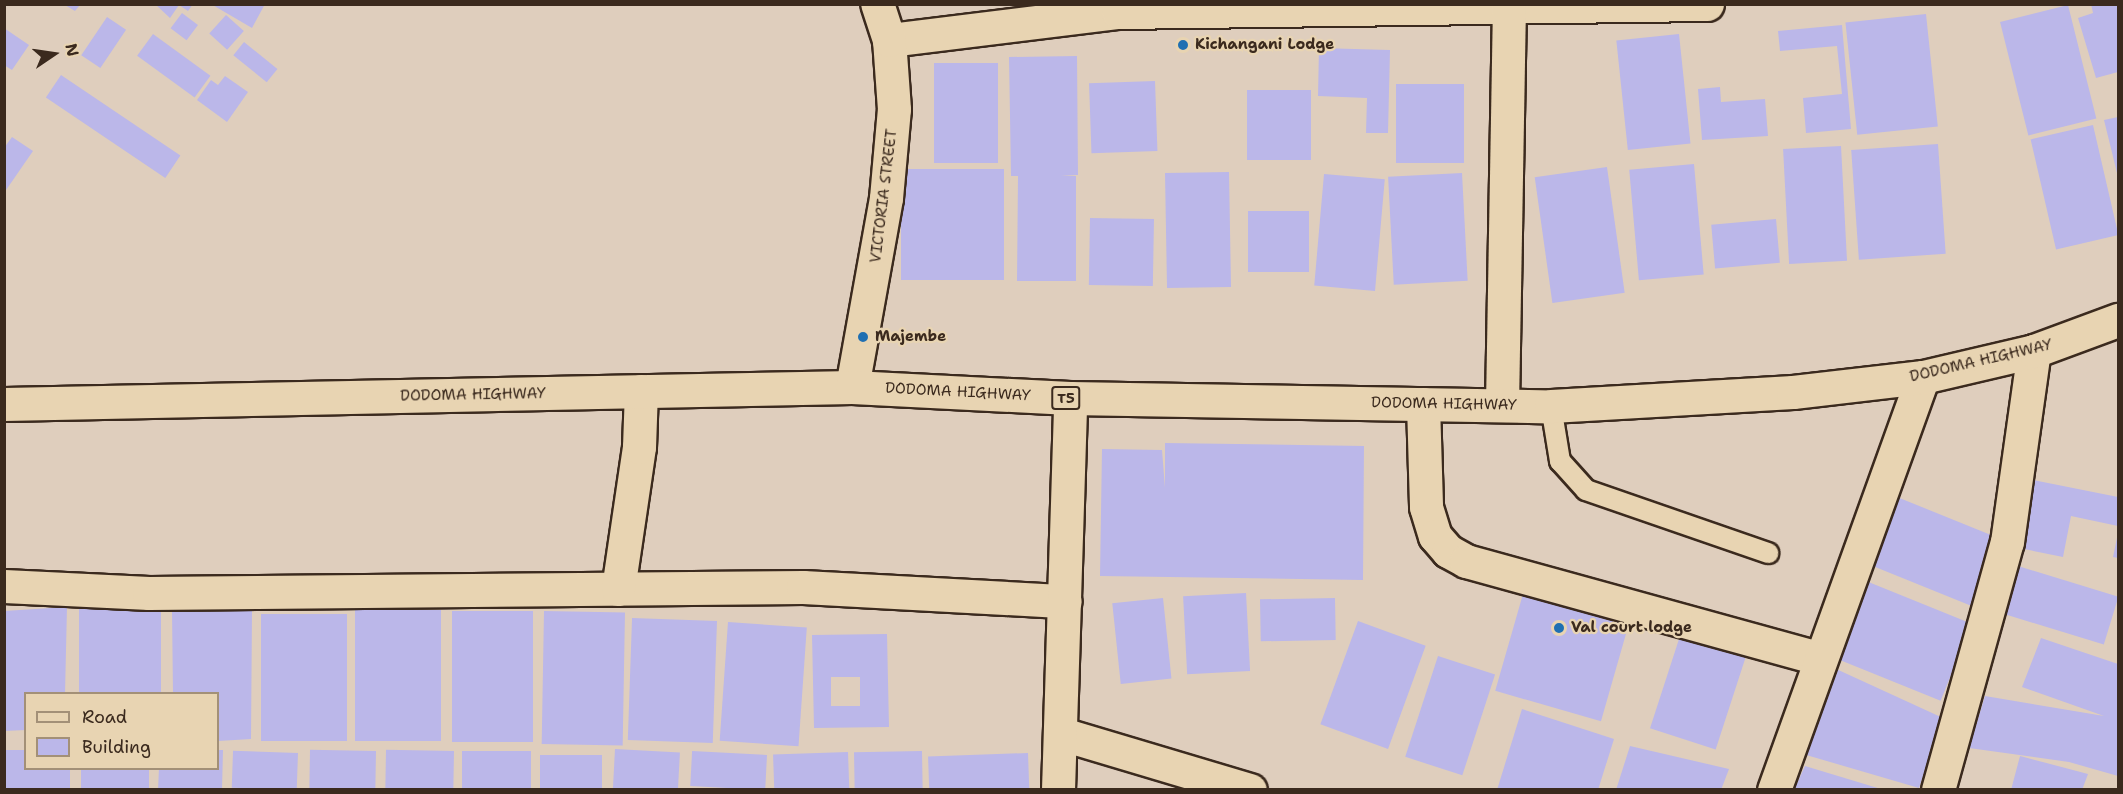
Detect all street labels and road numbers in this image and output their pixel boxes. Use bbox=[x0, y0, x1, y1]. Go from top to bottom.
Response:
street label: VICTORIA STREET bbox=[867, 128, 901, 264]
street label: DODOMA HIGHWAY bbox=[1908, 336, 2054, 386]
street label: DODOMA HIGHWAY bbox=[885, 379, 1031, 405]
street label: DODOMA HIGHWAY bbox=[400, 385, 546, 405]
road number: T5 bbox=[1051, 387, 1081, 409]
street label: DODOMA HIGHWAY bbox=[1371, 394, 1517, 414]

